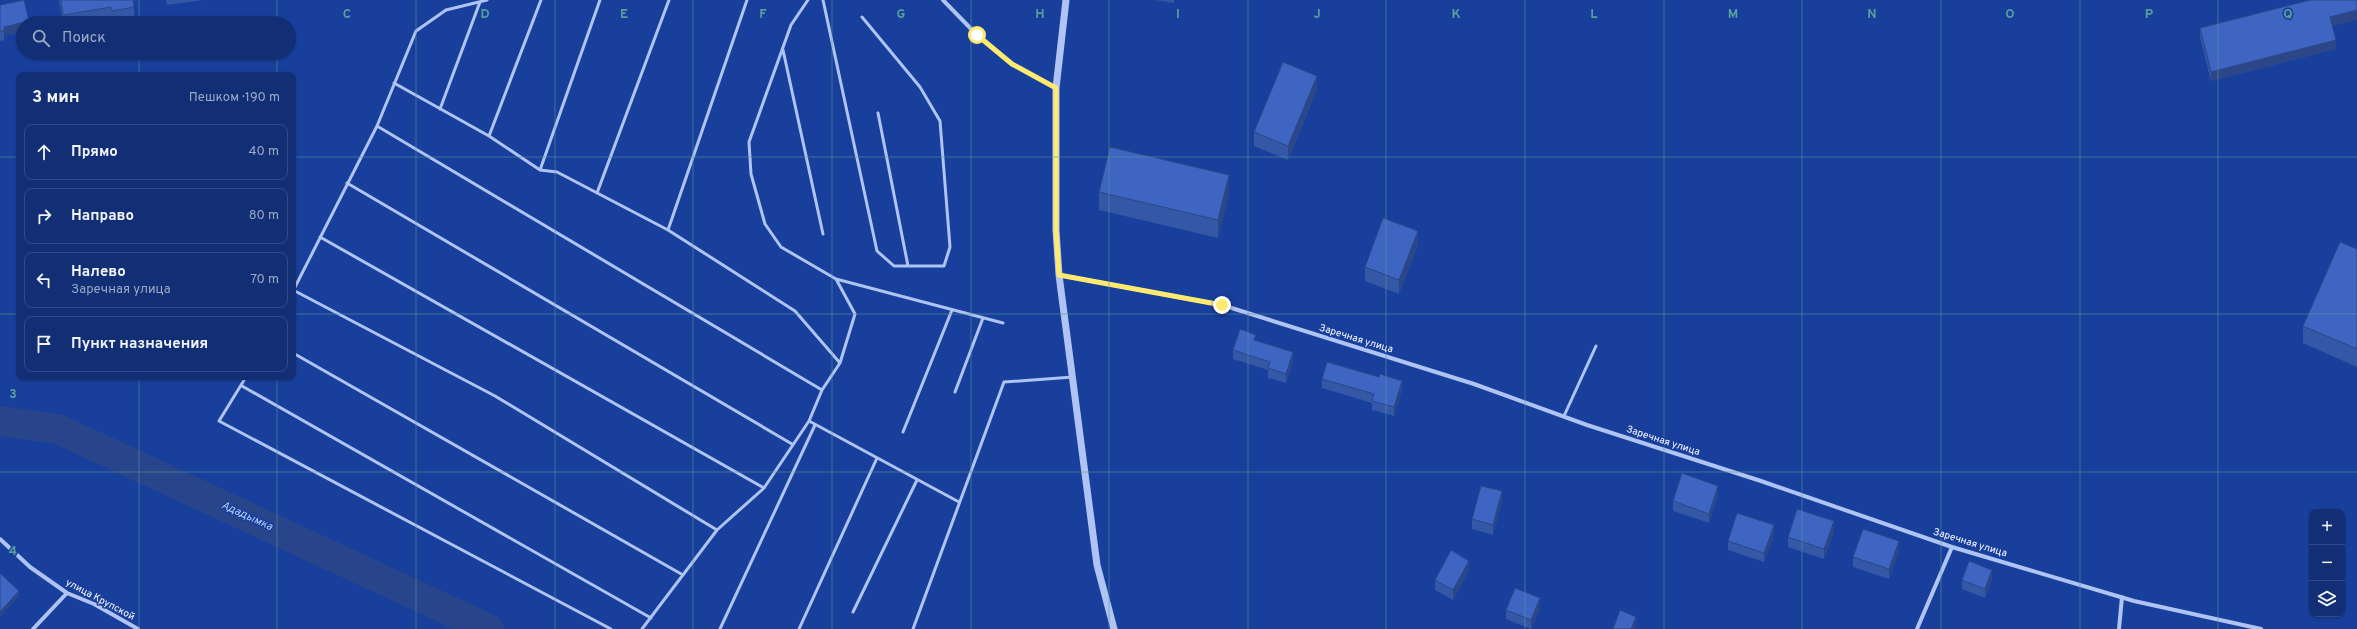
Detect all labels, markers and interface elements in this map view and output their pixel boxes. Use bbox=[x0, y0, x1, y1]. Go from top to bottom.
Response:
text: C bbox=[343, 7, 351, 23]
text: D bbox=[480, 7, 490, 23]
text: E bbox=[620, 7, 628, 23]
text: F bbox=[759, 7, 767, 23]
text: G bbox=[897, 7, 906, 23]
text: H bbox=[1035, 7, 1045, 23]
text: I bbox=[1176, 7, 1180, 23]
text: J bbox=[1313, 7, 1321, 23]
text: K bbox=[1451, 7, 1461, 23]
text: L bbox=[1590, 7, 1598, 23]
text: M bbox=[1728, 7, 1738, 23]
text: N bbox=[1867, 7, 1877, 23]
text: O bbox=[2005, 7, 2015, 23]
text: P bbox=[2145, 7, 2154, 23]
text: Q bbox=[2283, 7, 2293, 23]
search box bbox=[16, 16, 296, 60]
route start bbox=[968, 26, 986, 44]
icon: search bbox=[30, 27, 52, 49]
text: Поиск bbox=[62, 29, 106, 48]
text: 3 мин bbox=[32, 87, 80, 109]
text: Пешком · 190 m bbox=[189, 90, 280, 106]
icon: ahead bbox=[33, 141, 55, 163]
text: Прямо bbox=[71, 143, 118, 162]
text: 40 m bbox=[249, 144, 279, 160]
icon: right bbox=[33, 205, 55, 227]
text: Направо bbox=[71, 207, 134, 226]
text: 80 m bbox=[249, 208, 279, 224]
text: Налево bbox=[71, 263, 126, 282]
icon: left bbox=[33, 269, 55, 291]
text: 70 m bbox=[250, 272, 279, 288]
text: Заречная улица bbox=[71, 282, 171, 298]
route end bbox=[1213, 296, 1231, 314]
street label: Заречная улица bbox=[1317, 322, 1395, 356]
icon: arrive bbox=[33, 333, 55, 355]
text: Пункт назначения bbox=[71, 335, 208, 354]
text: 3 bbox=[9, 387, 17, 403]
street label: Заречная улица bbox=[1625, 423, 1701, 459]
water label: Ададымка bbox=[219, 498, 275, 534]
map controls bbox=[2309, 509, 2345, 617]
button: + bbox=[2309, 509, 2345, 545]
street label: Заречная улица bbox=[1931, 526, 2009, 560]
text: 4 bbox=[9, 544, 17, 560]
button: − bbox=[2309, 545, 2345, 581]
street label: улица Крупской bbox=[63, 576, 137, 624]
button: layers bbox=[2309, 581, 2345, 617]

